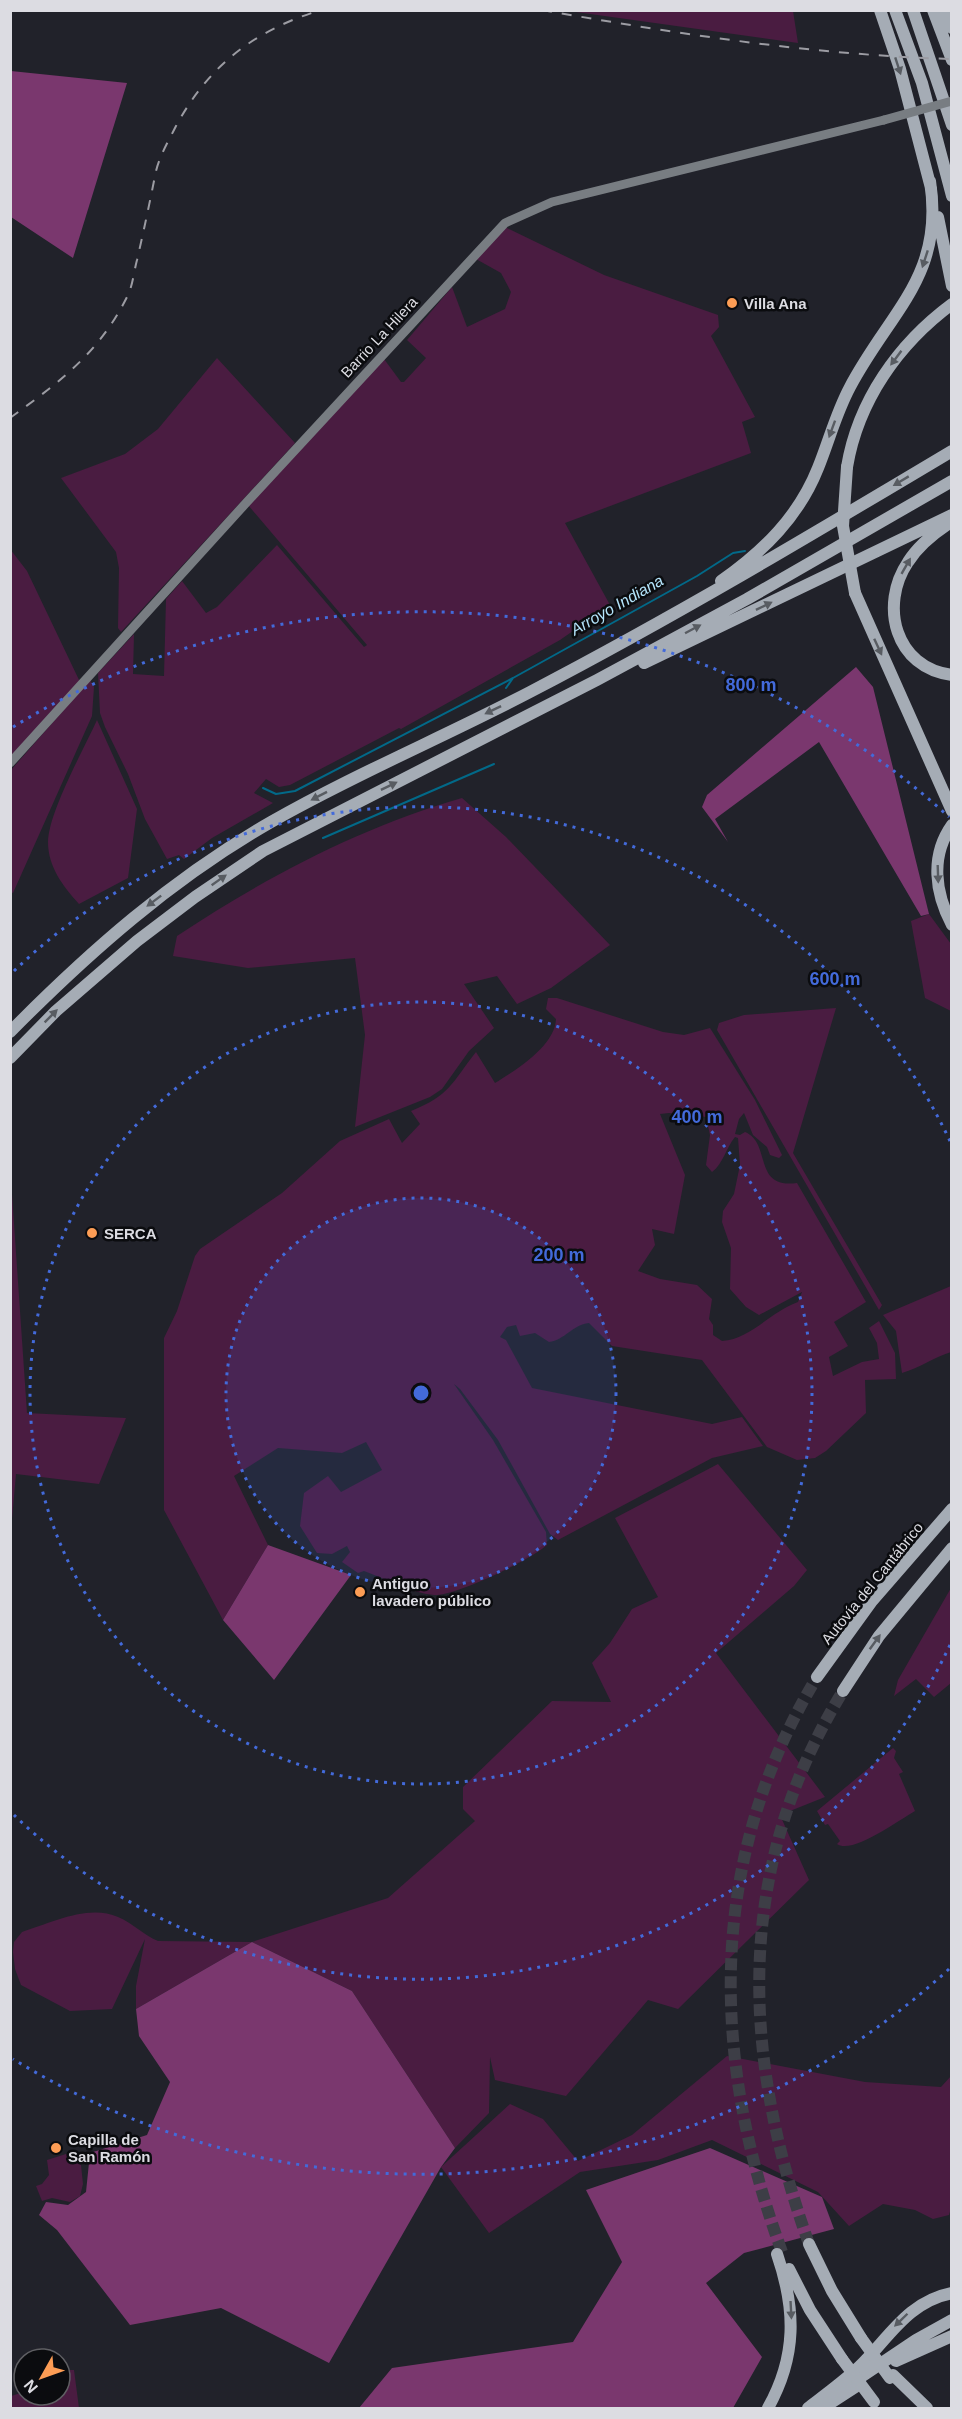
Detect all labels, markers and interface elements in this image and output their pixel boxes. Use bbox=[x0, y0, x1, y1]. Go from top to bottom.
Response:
one-way arrow bbox=[894, 57, 904, 75]
one-way arrow bbox=[920, 250, 929, 268]
street label: Barrio La Hilera bbox=[337, 293, 421, 381]
place label: Villa Ana bbox=[744, 295, 807, 312]
marker: Villa Ana bbox=[725, 296, 739, 310]
one-way arrow bbox=[889, 350, 902, 366]
one-way arrow bbox=[827, 420, 837, 438]
one-way arrow bbox=[892, 476, 909, 486]
one-way arrow bbox=[901, 557, 911, 574]
water label: Arroyo Indiana bbox=[567, 572, 666, 639]
one-way arrow bbox=[755, 602, 772, 611]
one-way arrow bbox=[685, 624, 702, 634]
one-way arrow bbox=[873, 638, 882, 655]
text: 800 m bbox=[725, 675, 777, 695]
one-way arrow bbox=[485, 705, 502, 715]
one-way arrow bbox=[381, 781, 398, 790]
one-way arrow bbox=[310, 792, 327, 801]
one-way arrow bbox=[933, 865, 942, 884]
one-way arrow bbox=[210, 874, 226, 886]
one-way arrow bbox=[147, 895, 163, 907]
text: 600 m bbox=[809, 969, 861, 989]
one-way arrow bbox=[44, 1010, 58, 1024]
text: 400 m bbox=[671, 1107, 723, 1127]
place label: SERCA bbox=[104, 1225, 157, 1242]
marker: SERCA bbox=[85, 1226, 99, 1240]
text: 200 m bbox=[533, 1245, 585, 1265]
centre of rings bbox=[411, 1383, 431, 1403]
street label: Autovía del Cantábrico bbox=[818, 1519, 926, 1647]
place label: Antiguo lavadero público bbox=[372, 1575, 491, 1609]
marker: Antiguo lavadero público bbox=[353, 1585, 367, 1599]
one-way arrow bbox=[869, 1635, 881, 1651]
place label: Capilla de San Ramón bbox=[68, 2131, 151, 2165]
marker: Capilla de San Ramón bbox=[49, 2141, 63, 2155]
one-way arrow bbox=[786, 2301, 796, 2320]
one-way arrow bbox=[894, 2313, 909, 2327]
north arrow bbox=[12, 2347, 72, 2407]
text: N bbox=[21, 2376, 41, 2396]

